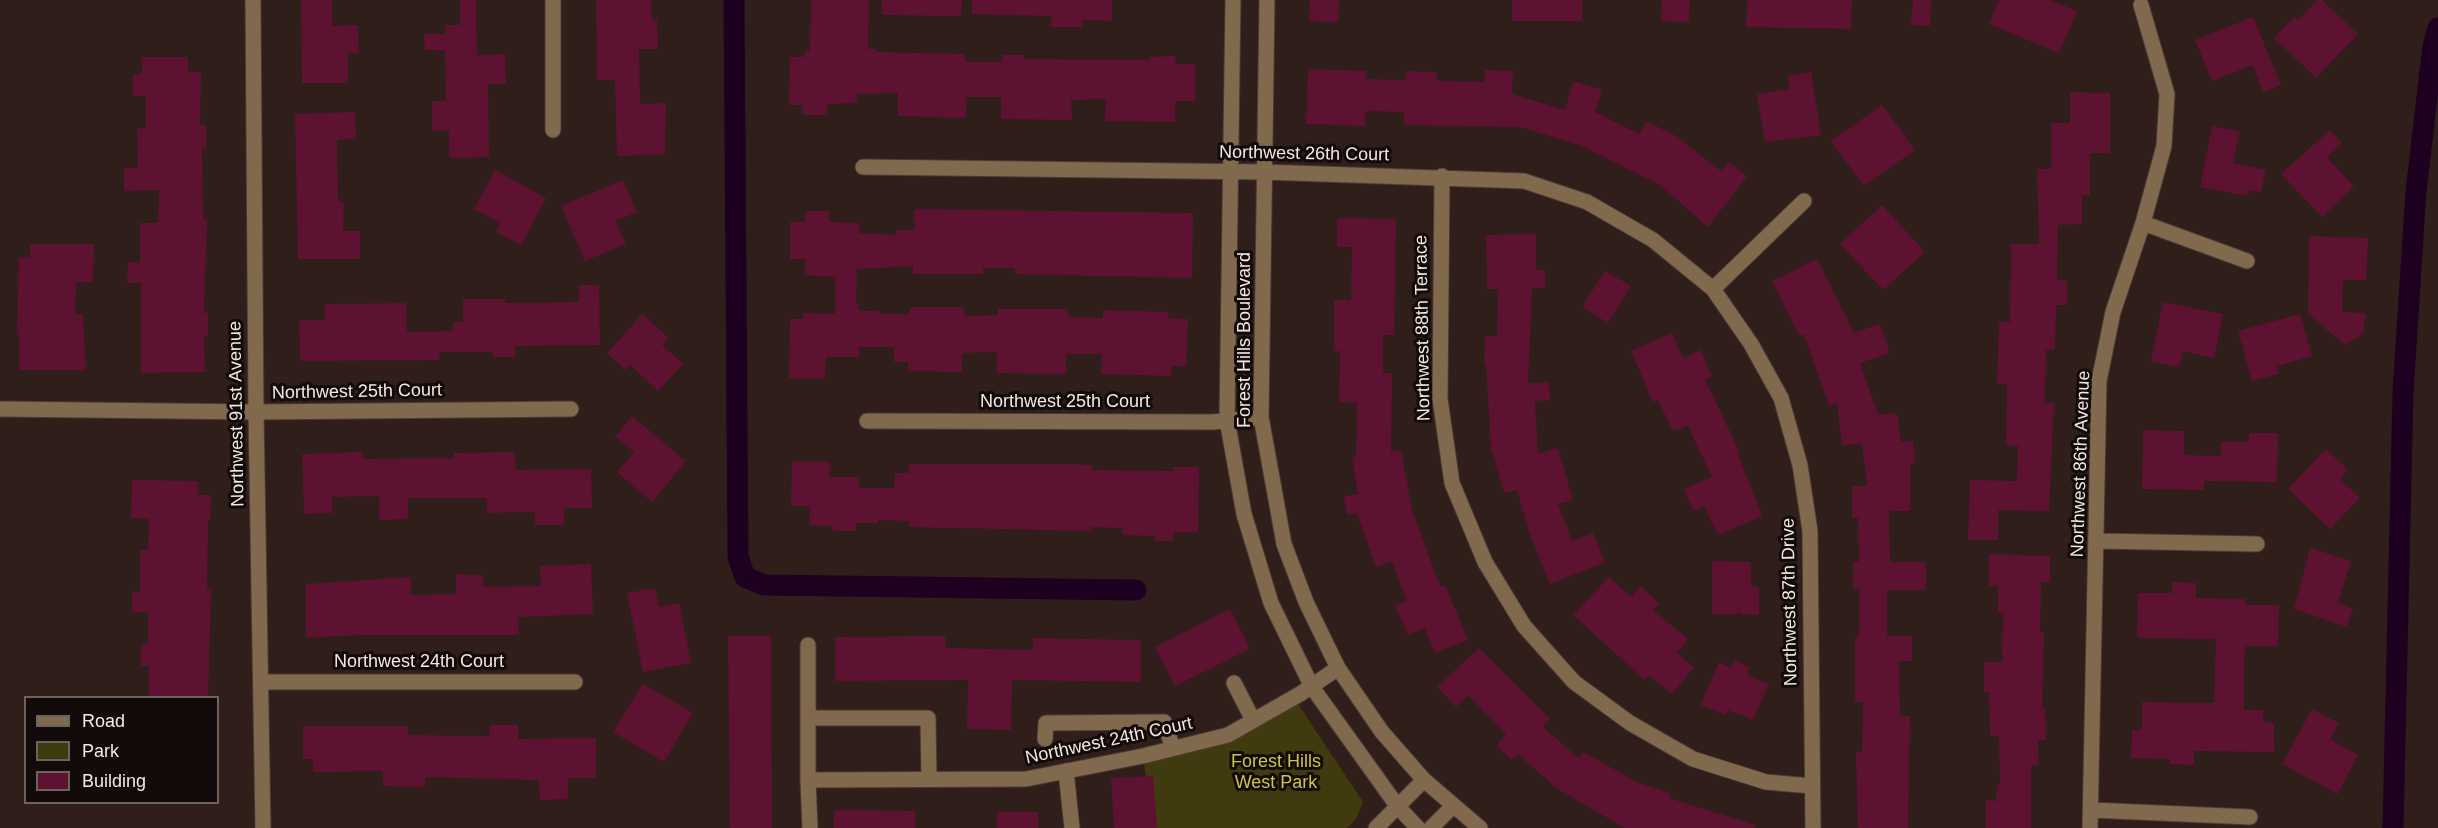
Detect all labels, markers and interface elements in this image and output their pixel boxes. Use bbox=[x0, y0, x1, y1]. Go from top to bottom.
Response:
street label: Northwest 26th Court bbox=[1219, 142, 1389, 166]
street label: Northwest 88th Terrace bbox=[1411, 235, 1435, 421]
street label: Forest Hills Boulevard bbox=[1234, 252, 1256, 428]
street label: Northwest 91st Avenue bbox=[225, 321, 249, 507]
street label: Northwest 86th Avenue bbox=[2067, 370, 2095, 558]
street label: Northwest 25th Court bbox=[272, 380, 442, 404]
street label: Northwest 25th Court bbox=[980, 391, 1150, 413]
street label: Northwest 87th Drive bbox=[1778, 518, 1802, 686]
street label: Northwest 24th Court bbox=[334, 651, 504, 673]
legend bbox=[24, 696, 219, 804]
text: Road bbox=[82, 711, 125, 731]
street label: Northwest 24th Court bbox=[1024, 713, 1194, 769]
text: Park bbox=[82, 741, 119, 761]
park label: Forest Hills West Park bbox=[1231, 751, 1321, 794]
text: Building bbox=[82, 771, 146, 791]

